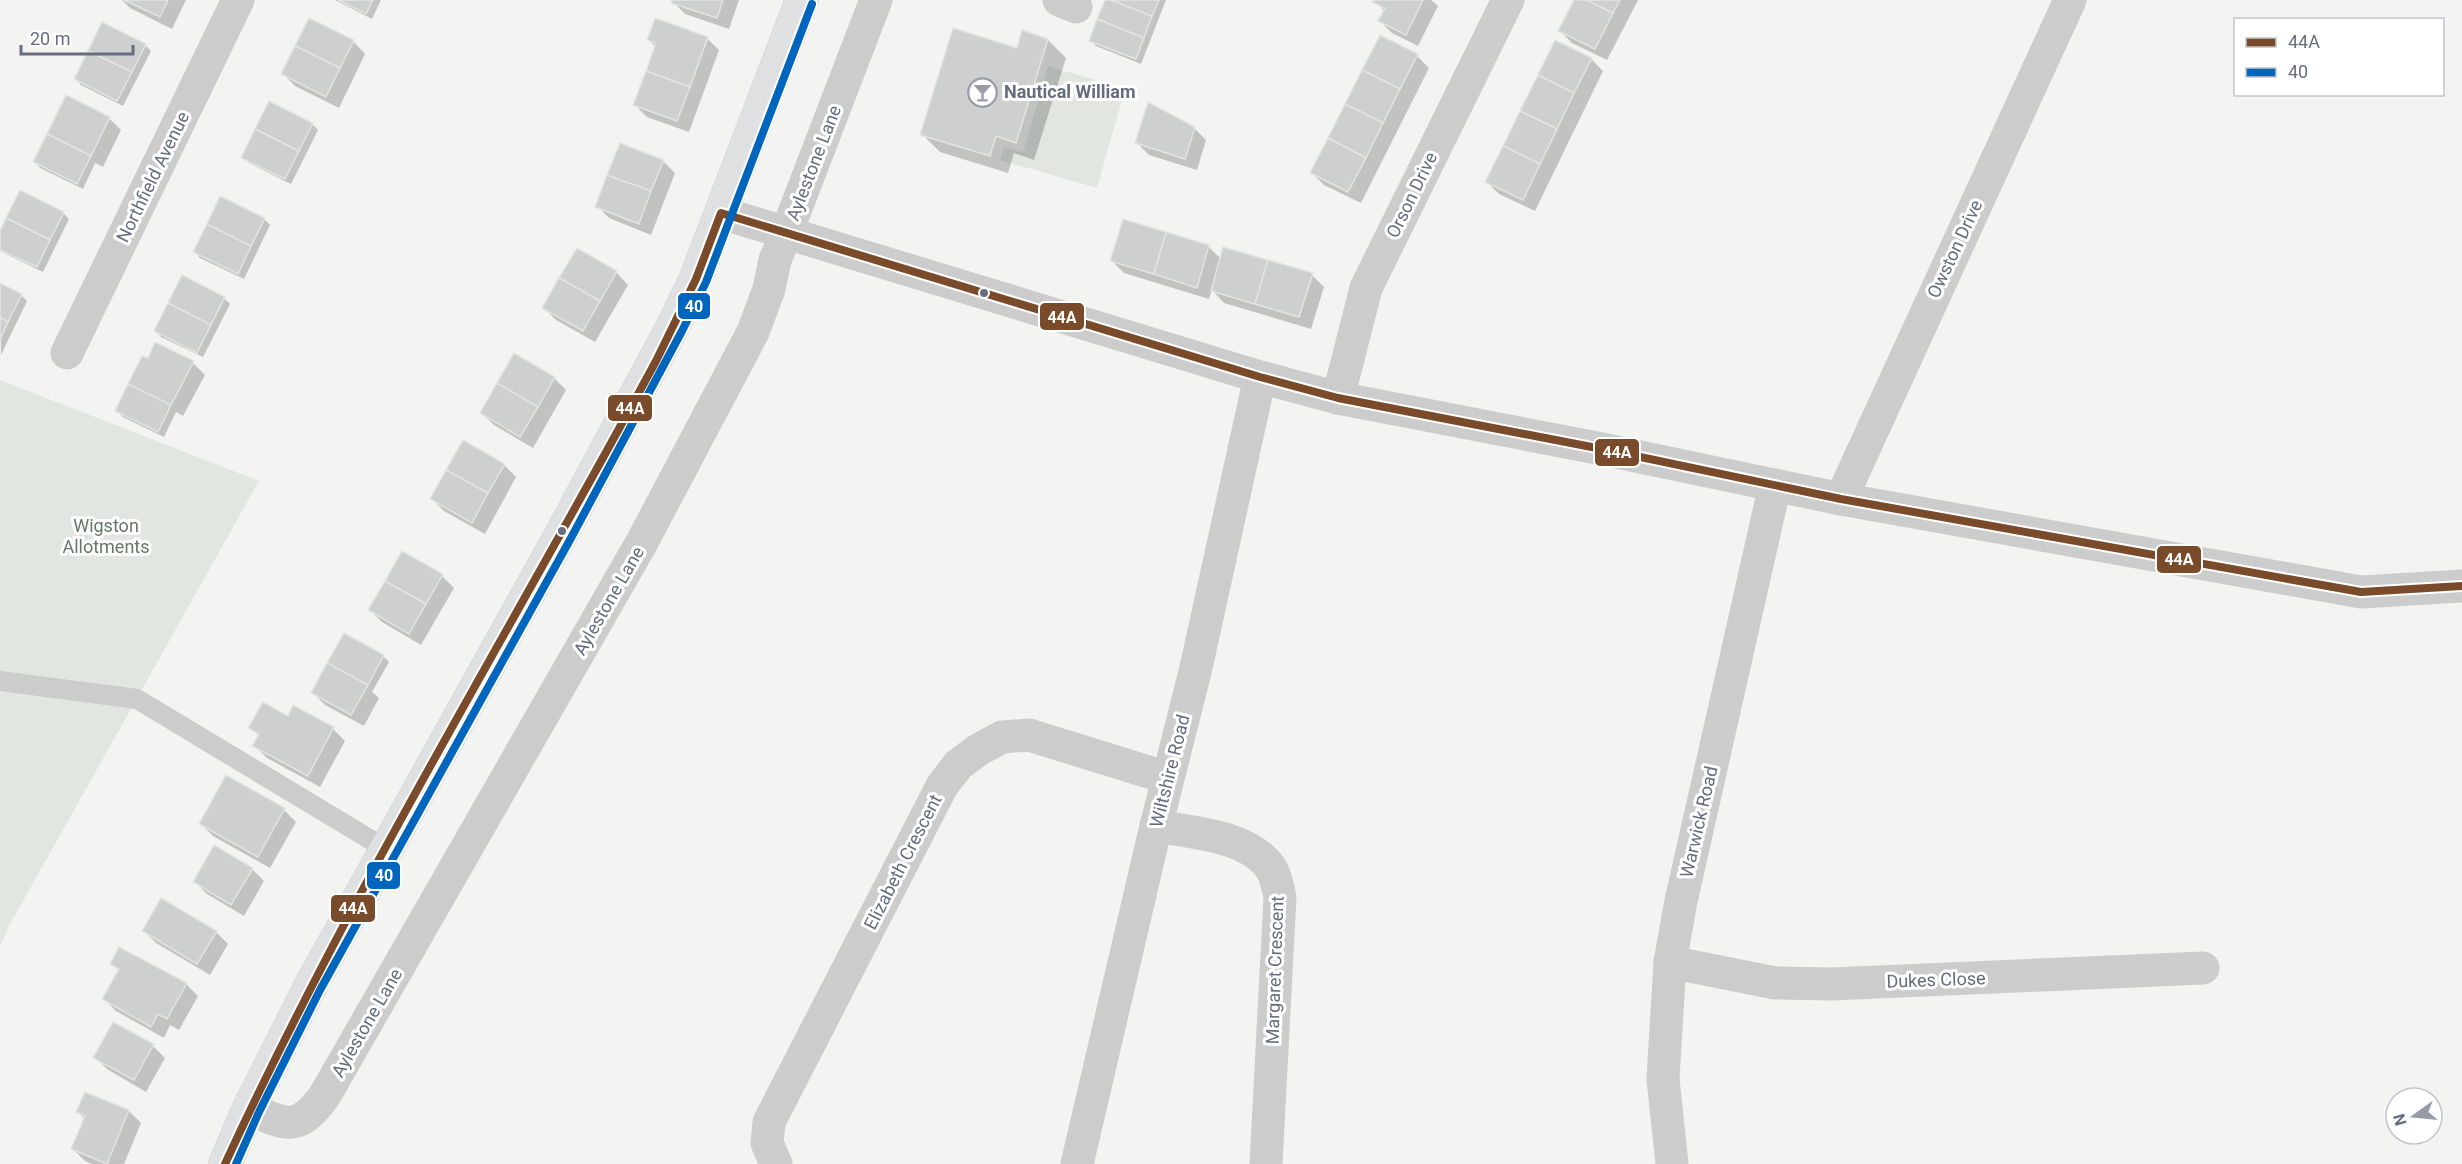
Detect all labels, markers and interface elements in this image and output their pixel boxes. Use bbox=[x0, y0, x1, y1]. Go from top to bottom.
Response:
scale bar bbox=[21, 18, 134, 56]
legend bbox=[2234, 18, 2444, 96]
text: 20 m bbox=[30, 28, 70, 49]
text: 44A bbox=[2288, 31, 2320, 52]
text: 40 bbox=[2288, 61, 2308, 82]
bar icon: Nautical William bbox=[967, 76, 999, 108]
place label: Nautical William bbox=[1004, 81, 1136, 102]
street label: Aylestone Lane bbox=[782, 102, 845, 224]
street label: Northfield Avenue bbox=[112, 108, 193, 246]
street label: Orson Drive bbox=[1382, 148, 1441, 241]
street label: Owston Drive bbox=[1923, 196, 1986, 301]
unlabelled marker bbox=[978, 287, 990, 299]
line badge: 40 bbox=[677, 292, 711, 320]
text: 40 bbox=[685, 297, 703, 316]
line badge: 44A bbox=[1039, 302, 1085, 331]
text: 44A bbox=[1047, 308, 1077, 327]
line badge: 44A bbox=[607, 394, 653, 422]
text: 44A bbox=[615, 399, 645, 418]
line badge: 44A bbox=[1594, 438, 1640, 467]
text: 44A bbox=[1602, 443, 1632, 462]
park label: Wigston Allotments bbox=[62, 515, 150, 557]
unlabelled marker bbox=[556, 525, 568, 537]
street label: Aylestone Lane bbox=[569, 543, 648, 659]
line badge: 44A bbox=[2156, 545, 2202, 574]
text: 44A bbox=[2164, 550, 2194, 569]
street label: Wiltshire Road bbox=[1145, 712, 1194, 829]
street label: Warwick Road bbox=[1675, 764, 1722, 880]
street label: Elizabeth Crescent bbox=[859, 791, 946, 933]
line badge: 40 bbox=[366, 861, 401, 890]
text: 40 bbox=[375, 866, 393, 885]
line badge: 44A bbox=[330, 894, 376, 923]
street label: Margaret Crescent bbox=[1261, 895, 1288, 1045]
text: 44A bbox=[338, 899, 368, 918]
street label: Aylestone Lane bbox=[327, 965, 406, 1081]
street label: Dukes Close bbox=[1886, 967, 1986, 992]
north arrow bbox=[2384, 1086, 2444, 1146]
text: N bbox=[2389, 1112, 2411, 1128]

